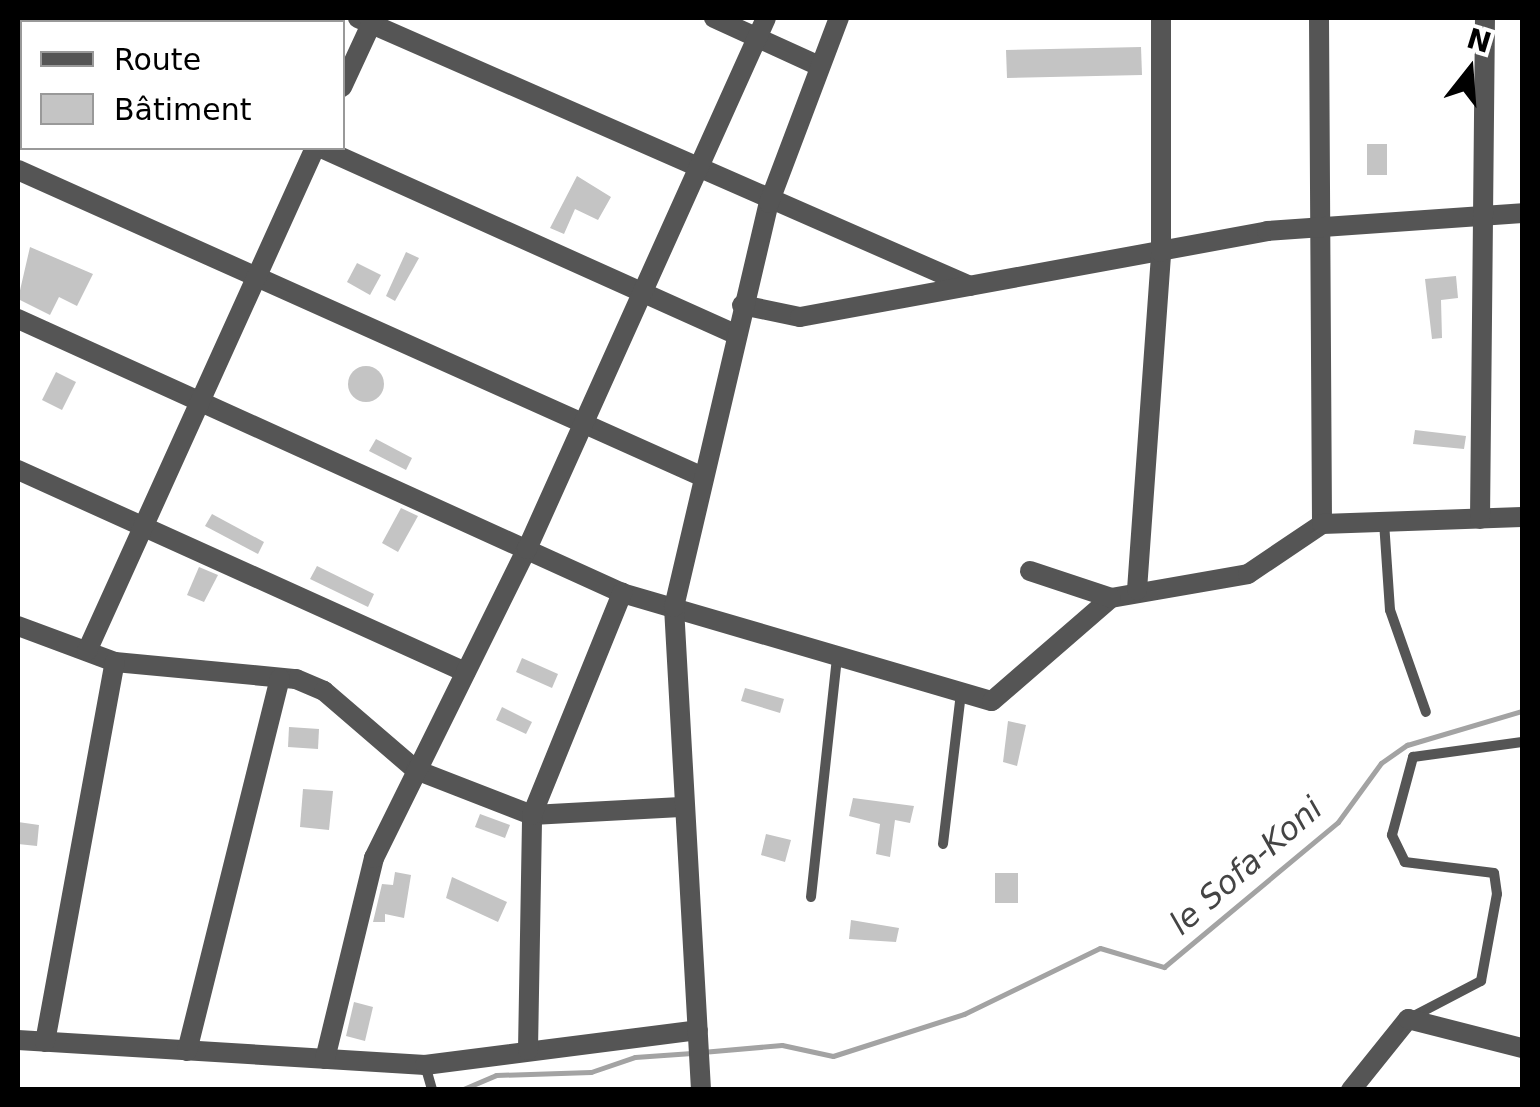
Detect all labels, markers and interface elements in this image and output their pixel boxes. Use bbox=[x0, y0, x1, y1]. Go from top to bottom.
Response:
legend bbox=[20, 20, 345, 150]
north arrow bbox=[1420, 20, 1520, 120]
text: N bbox=[1463, 22, 1495, 60]
text: Route bbox=[114, 42, 201, 77]
text: Bâtiment bbox=[114, 92, 252, 127]
water label: le Sofa-Koni bbox=[1162, 789, 1330, 943]

